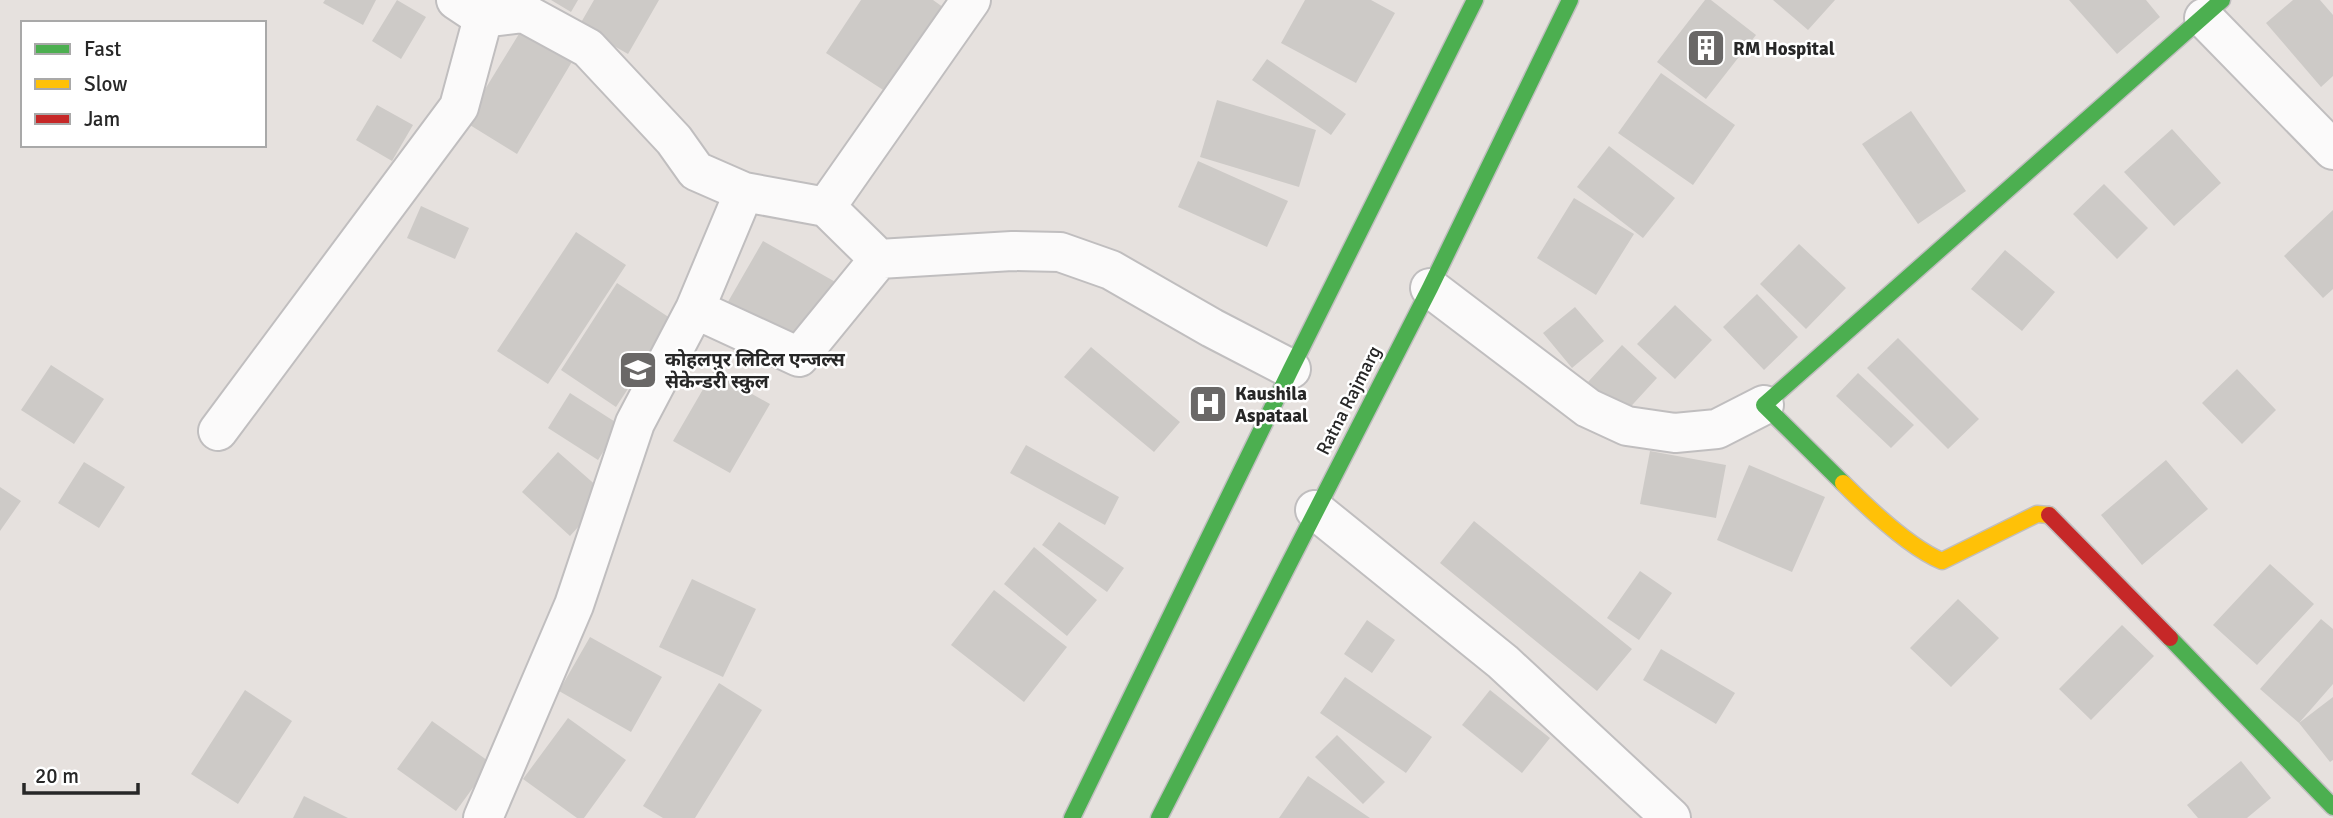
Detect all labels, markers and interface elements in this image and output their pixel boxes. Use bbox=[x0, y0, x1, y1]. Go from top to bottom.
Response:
legend bbox=[21, 21, 266, 147]
building icon: RM Hospital bbox=[1685, 27, 1727, 69]
text: Fast bbox=[84, 36, 121, 62]
place label: RM Hospital bbox=[1733, 37, 1835, 61]
text: Slow bbox=[84, 71, 128, 97]
text: Jam bbox=[84, 106, 120, 132]
street label: Ratna Rajmarg bbox=[1311, 342, 1387, 459]
place label: कोहलपुर लिटिल एन्जल्स सेकेन्डरी स्कुल bbox=[665, 348, 846, 394]
school or university icon: कोहलपुर लिटिल एन्जल्स सेकेन्डरी स्कुल bbox=[617, 349, 659, 391]
place label: Kaushila Aspataal bbox=[1235, 382, 1308, 428]
hospital icon: Kaushila Aspataal bbox=[1187, 383, 1229, 425]
scale bar bbox=[24, 752, 138, 796]
text: 20 m bbox=[35, 763, 79, 789]

